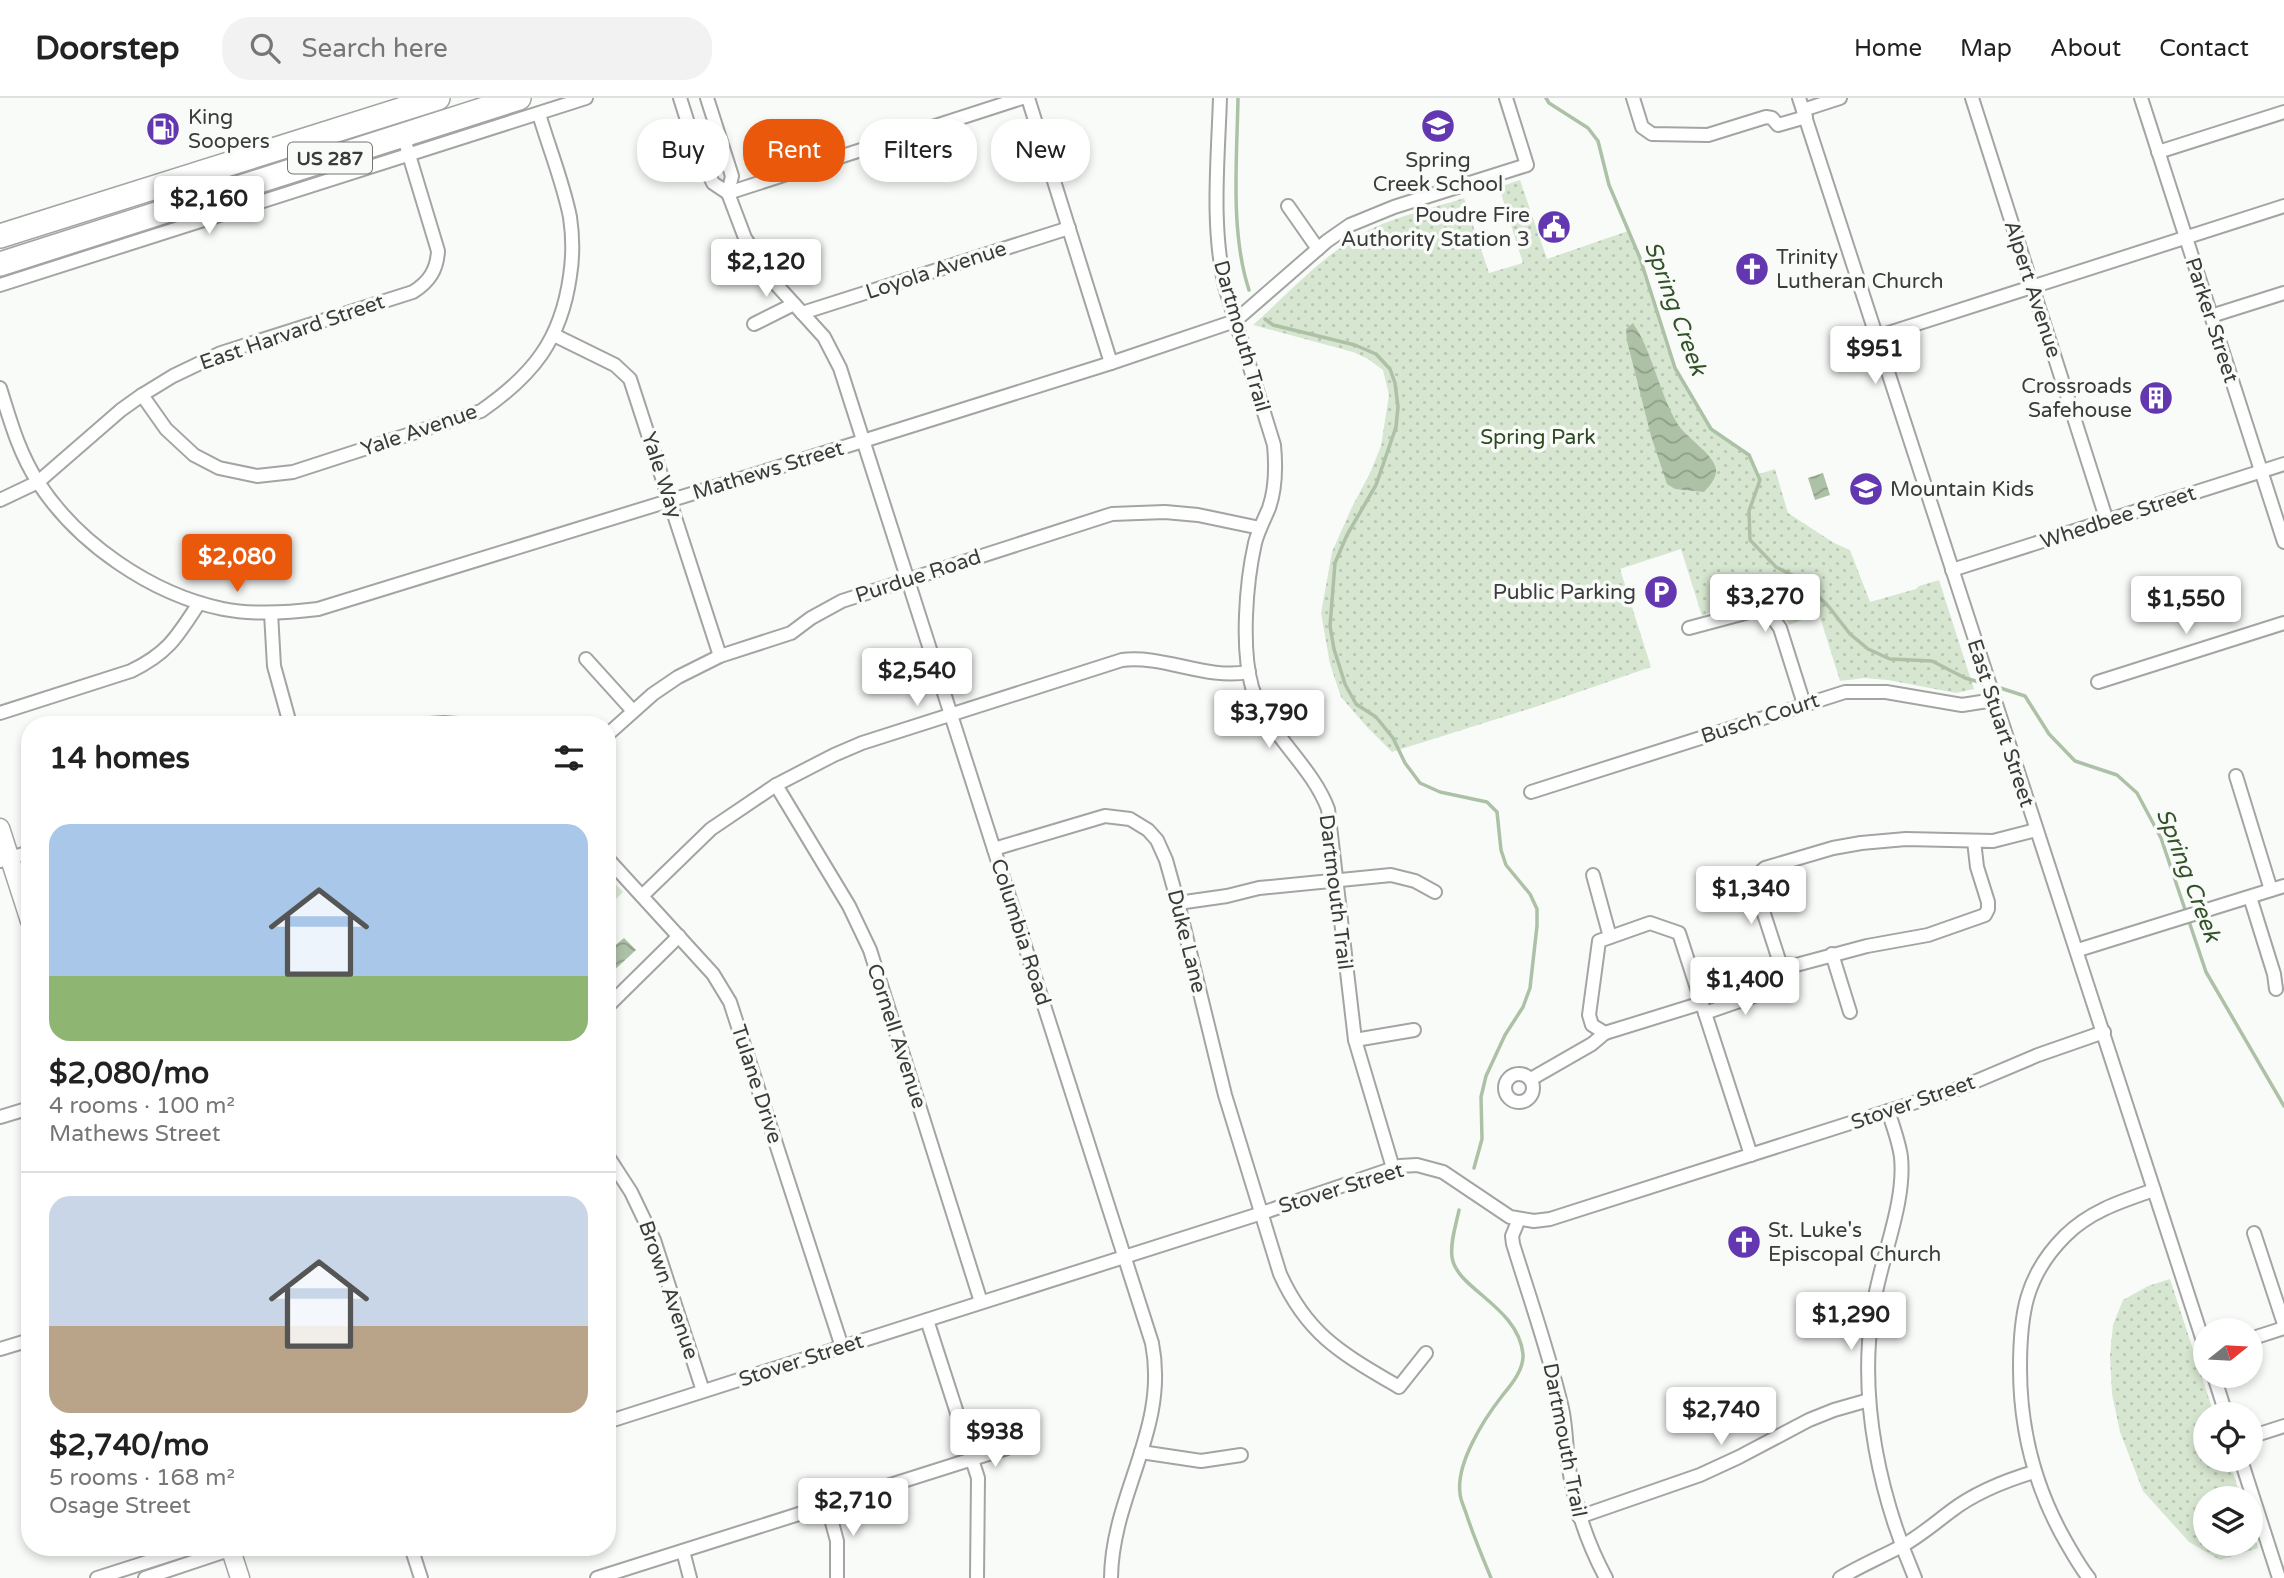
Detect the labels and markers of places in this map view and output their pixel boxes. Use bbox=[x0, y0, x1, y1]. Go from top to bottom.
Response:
place label: King Soopers bbox=[188, 105, 270, 154]
school or university icon: Spring Creek School bbox=[1419, 107, 1457, 145]
fuel station icon: King Soopers bbox=[144, 110, 182, 148]
place label: Spring Creek School bbox=[1373, 148, 1503, 197]
pin: $2,160 bbox=[152, 176, 266, 236]
place label: Poudre Fire Authority Station 3 bbox=[1341, 203, 1530, 252]
public building icon: Poudre Fire Authority Station 3 bbox=[1535, 208, 1573, 246]
pin: $2,120 bbox=[709, 240, 823, 299]
place label: Trinity Lutheran Church bbox=[1776, 245, 1943, 294]
church icon: Trinity Lutheran Church bbox=[1733, 250, 1771, 288]
pin: $951 bbox=[1834, 327, 1916, 386]
place label: Crossroads Safehouse bbox=[2021, 374, 2132, 423]
building icon: Crossroads Safehouse bbox=[2137, 379, 2175, 417]
school or university icon: Mountain Kids bbox=[1847, 470, 1885, 508]
place label: Mountain Kids bbox=[1890, 477, 2034, 502]
pin: $2,080 bbox=[180, 534, 294, 594]
parking icon: Public Parking bbox=[1642, 573, 1680, 611]
pin: $3,270 bbox=[1708, 574, 1822, 634]
pin: $1,550 bbox=[2129, 576, 2243, 636]
place label: Public Parking bbox=[1493, 580, 1636, 605]
pin: $2,540 bbox=[860, 648, 974, 708]
pin: $3,790 bbox=[1212, 690, 1326, 750]
pin: $1,340 bbox=[1694, 866, 1808, 926]
pin: $1,400 bbox=[1688, 958, 1802, 1017]
place label: St. Luke's Episcopal Church bbox=[1768, 1218, 1941, 1267]
church icon: St. Luke's Episcopal Church bbox=[1725, 1223, 1763, 1261]
pin: $1,290 bbox=[1794, 1292, 1908, 1352]
pin: $2,740 bbox=[1664, 1388, 1778, 1447]
pin: $938 bbox=[954, 1410, 1036, 1469]
pin: $2,710 bbox=[796, 1478, 910, 1538]

